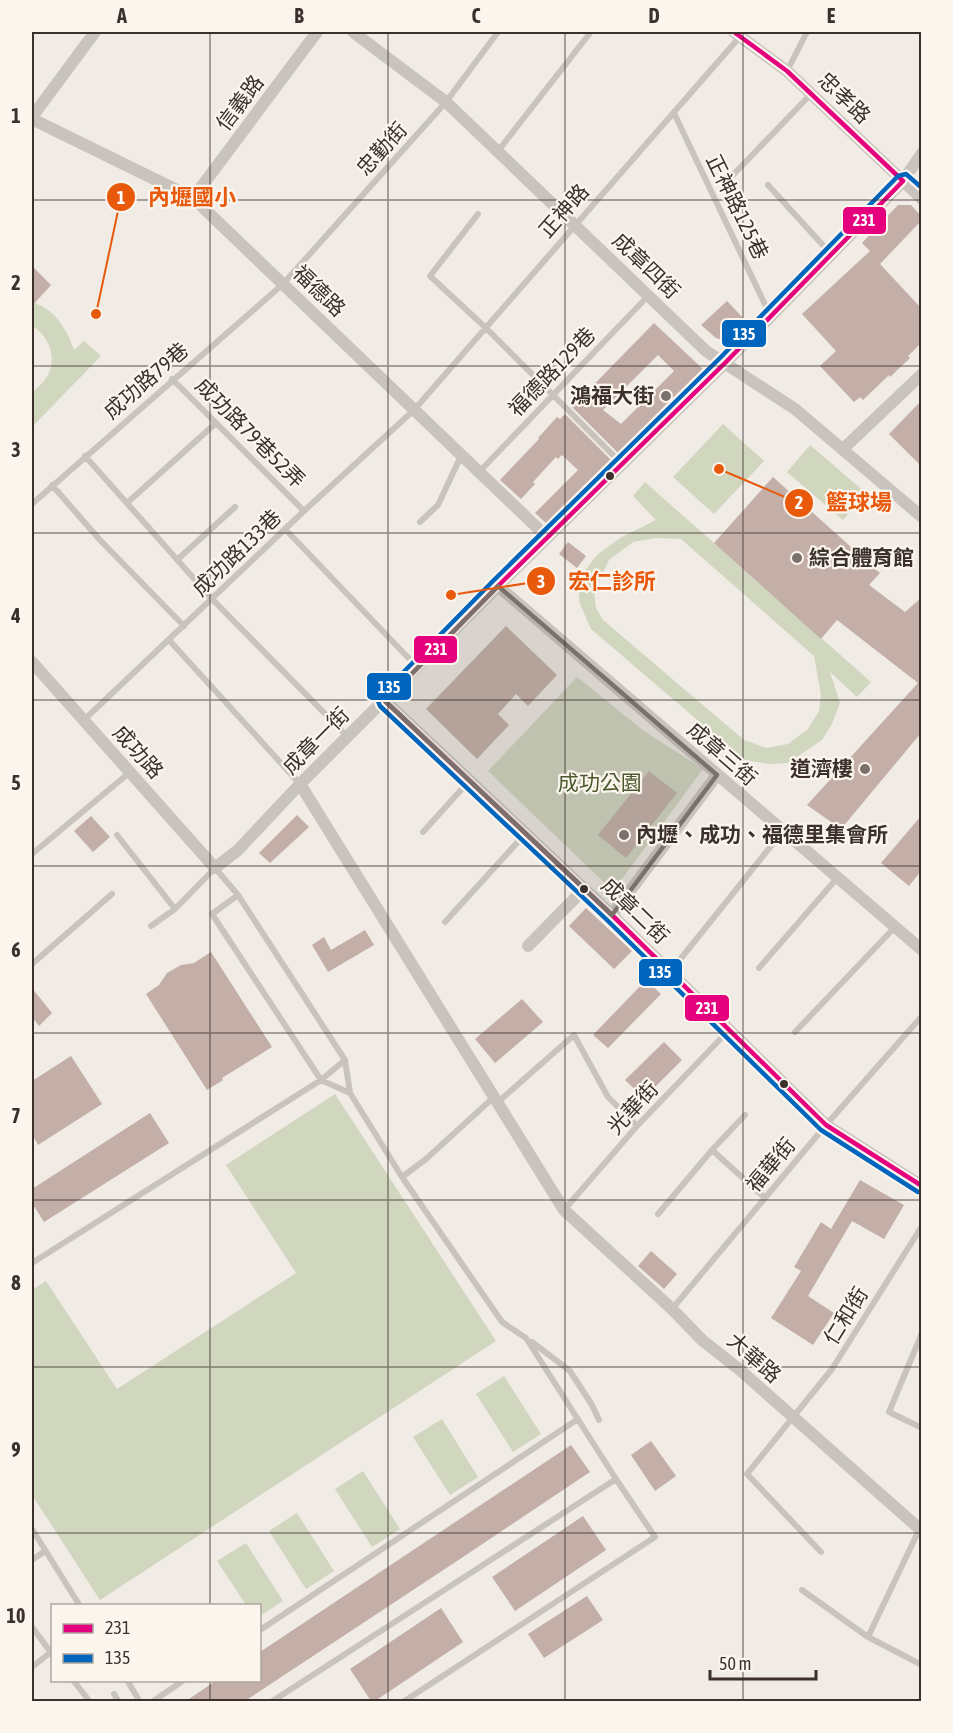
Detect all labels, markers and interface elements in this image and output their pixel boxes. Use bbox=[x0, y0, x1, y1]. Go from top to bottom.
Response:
text: A bbox=[116, 4, 127, 27]
text: B bbox=[294, 4, 304, 27]
text: C bbox=[472, 4, 481, 27]
text: D bbox=[648, 4, 660, 27]
text: E bbox=[827, 4, 836, 27]
street label: 忠孝路 bbox=[814, 67, 876, 128]
street label: 信義路 bbox=[211, 70, 268, 135]
text: 1 bbox=[11, 104, 21, 127]
street label: 忠勤街 bbox=[351, 117, 411, 180]
street label: 正神路125巷 bbox=[702, 150, 774, 263]
callout: 內壢國小 bbox=[106, 177, 248, 217]
street label: 正神路 bbox=[534, 179, 593, 242]
text: 內壢國小 bbox=[148, 184, 236, 210]
text: 1 bbox=[117, 187, 125, 208]
line badge: 231 bbox=[842, 206, 887, 235]
text: 231 bbox=[853, 211, 876, 229]
street label: 成章四街 bbox=[608, 227, 685, 303]
street label: 福德路 bbox=[289, 260, 351, 321]
text: 2 bbox=[11, 271, 21, 294]
line badge: 135 bbox=[721, 319, 767, 348]
street label: 福德路129巷 bbox=[503, 322, 599, 421]
text: 135 bbox=[733, 325, 756, 343]
street label: 成功路79巷 bbox=[98, 337, 192, 423]
street label: 成功路79巷52弄 bbox=[191, 373, 310, 492]
place label: 鴻福大街 bbox=[570, 383, 654, 407]
marker: 鴻福大街 bbox=[659, 389, 673, 403]
text: 3 bbox=[11, 438, 21, 461]
unlabelled marker bbox=[604, 470, 616, 482]
callout: 籃球場 bbox=[784, 483, 904, 523]
text: 籃球場 bbox=[826, 489, 892, 515]
text: 2 bbox=[795, 492, 803, 513]
street label: 成功路133巷 bbox=[187, 504, 286, 600]
place label: 綜合體育館 bbox=[809, 545, 914, 569]
marker: 綜合體育館 bbox=[790, 551, 804, 565]
callout: 宏仁診所 bbox=[526, 561, 668, 601]
text: 宏仁診所 bbox=[568, 568, 656, 594]
text: 3 bbox=[537, 571, 545, 592]
text: 4 bbox=[10, 604, 21, 627]
line badge: 231 bbox=[413, 635, 458, 664]
text: 231 bbox=[425, 640, 448, 658]
line badge: 135 bbox=[366, 672, 412, 701]
text: 135 bbox=[378, 678, 401, 696]
street label: 成章一街 bbox=[277, 702, 353, 778]
street label: 成章三街 bbox=[683, 717, 762, 790]
street label: 成功路 bbox=[109, 720, 169, 783]
place label: 道濟樓 bbox=[790, 756, 853, 780]
marker: 道濟樓 bbox=[858, 762, 872, 776]
park label: 成功公園 bbox=[558, 770, 642, 794]
text: 5 bbox=[11, 771, 21, 794]
place label: 內壢、成功、福德里集會所 bbox=[636, 822, 888, 846]
marker: 內壢、成功、福德里集會所 bbox=[617, 828, 631, 842]
street label: 成章二街 bbox=[597, 872, 674, 948]
unlabelled marker bbox=[578, 883, 590, 895]
text: 6 bbox=[11, 938, 21, 961]
line badge: 135 bbox=[638, 958, 683, 987]
text: 135 bbox=[649, 963, 672, 981]
line badge: 231 bbox=[684, 994, 730, 1022]
text: 231 bbox=[696, 999, 719, 1017]
street label: 光華街 bbox=[602, 1076, 663, 1139]
unlabelled marker bbox=[778, 1078, 790, 1090]
text: 7 bbox=[11, 1104, 21, 1127]
street label: 福華街 bbox=[741, 1133, 800, 1196]
text: 8 bbox=[11, 1271, 21, 1294]
street label: 仁和街 bbox=[818, 1282, 872, 1349]
street label: 大華路 bbox=[723, 1328, 786, 1387]
text: 9 bbox=[11, 1438, 21, 1461]
text: 10 bbox=[7, 1604, 25, 1627]
legend bbox=[51, 1604, 261, 1682]
text: 231 bbox=[105, 1617, 130, 1638]
scale bar bbox=[710, 1643, 816, 1681]
text: 135 bbox=[105, 1647, 130, 1668]
text: 50 m bbox=[719, 1653, 751, 1674]

